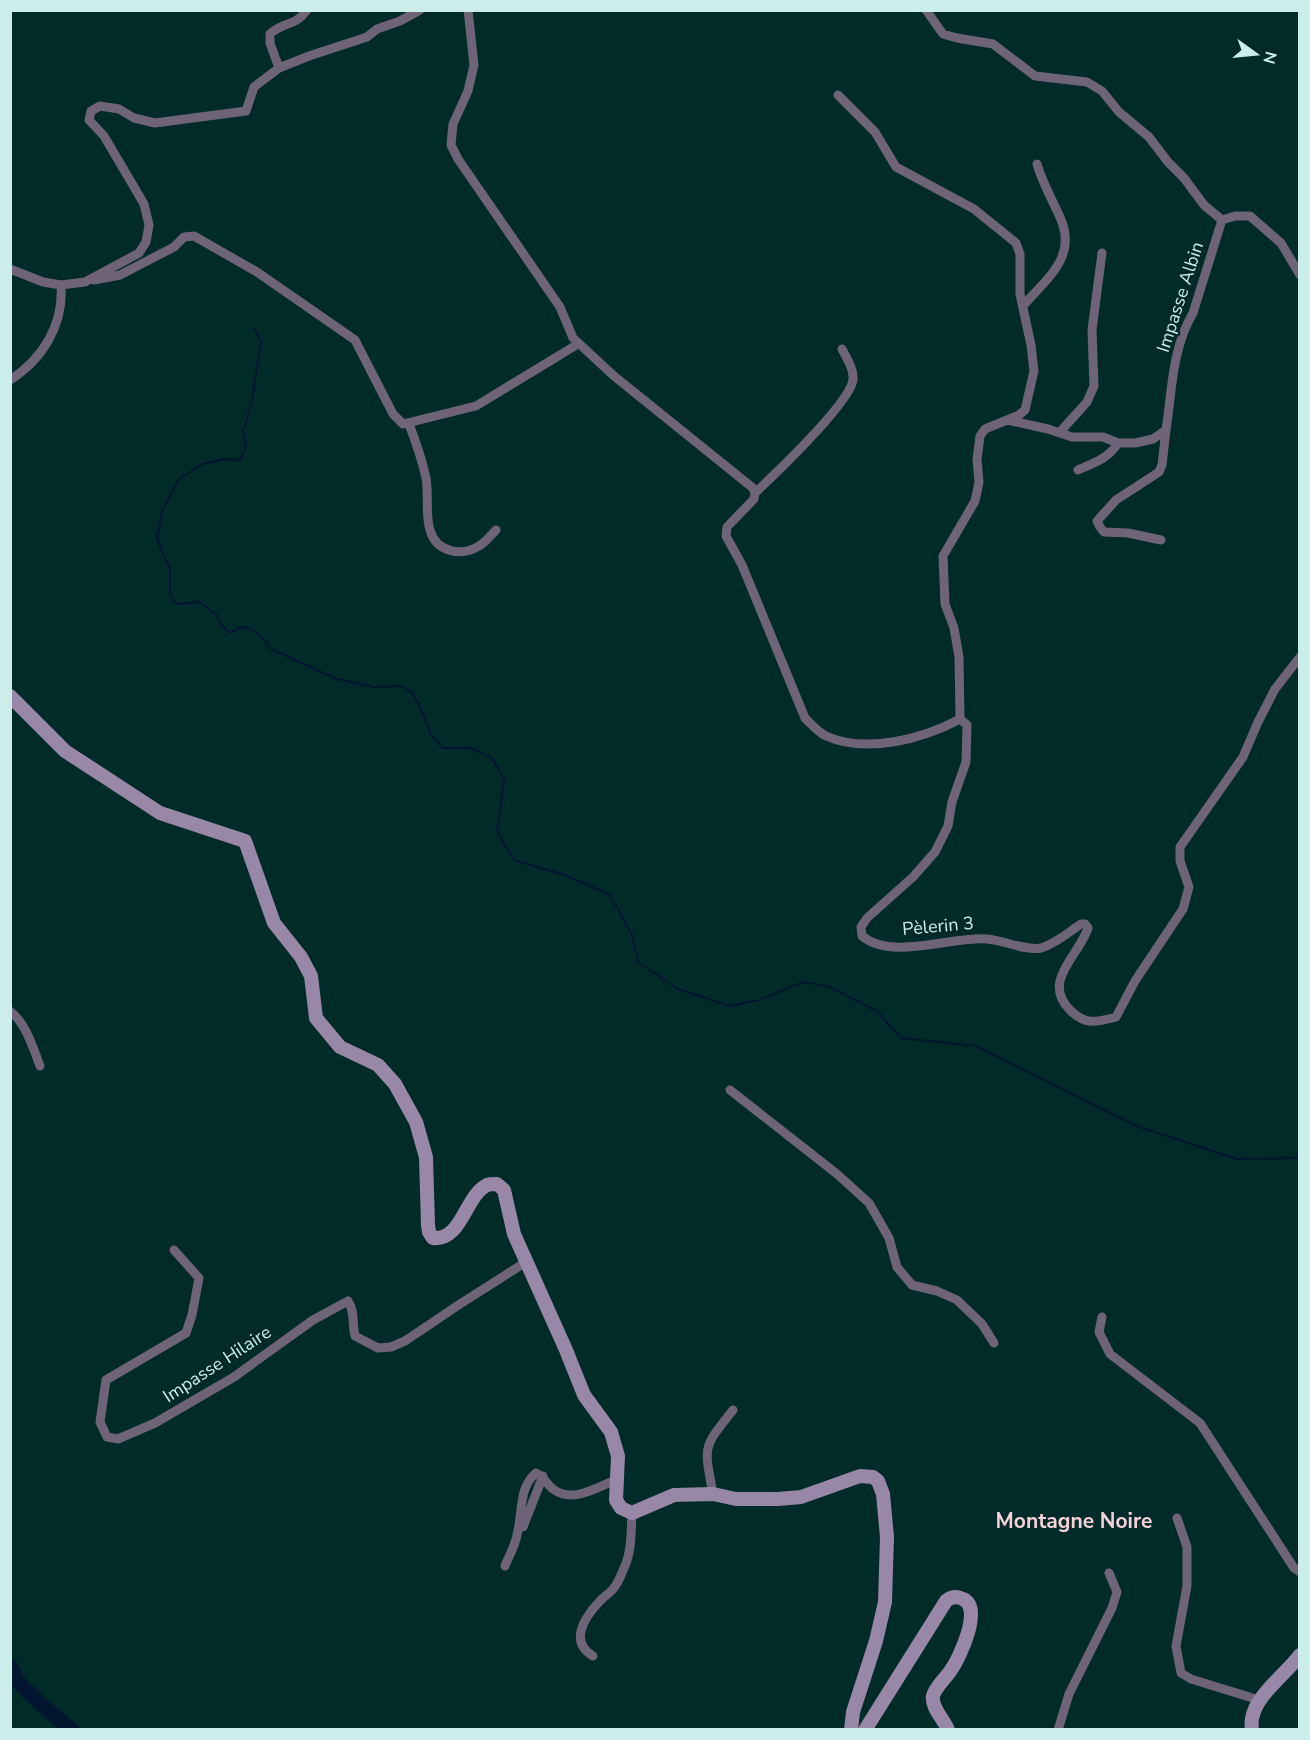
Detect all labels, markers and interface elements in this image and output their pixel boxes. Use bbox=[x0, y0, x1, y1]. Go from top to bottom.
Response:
north arrow bbox=[1226, 24, 1286, 84]
text: N bbox=[1257, 49, 1282, 66]
street label: Impasse Albin bbox=[1151, 239, 1209, 355]
street label: Pèlerin 3 bbox=[901, 911, 975, 941]
street label: Impasse Hilaire bbox=[158, 1320, 276, 1408]
district label: Montagne Noire bbox=[996, 1507, 1152, 1535]

